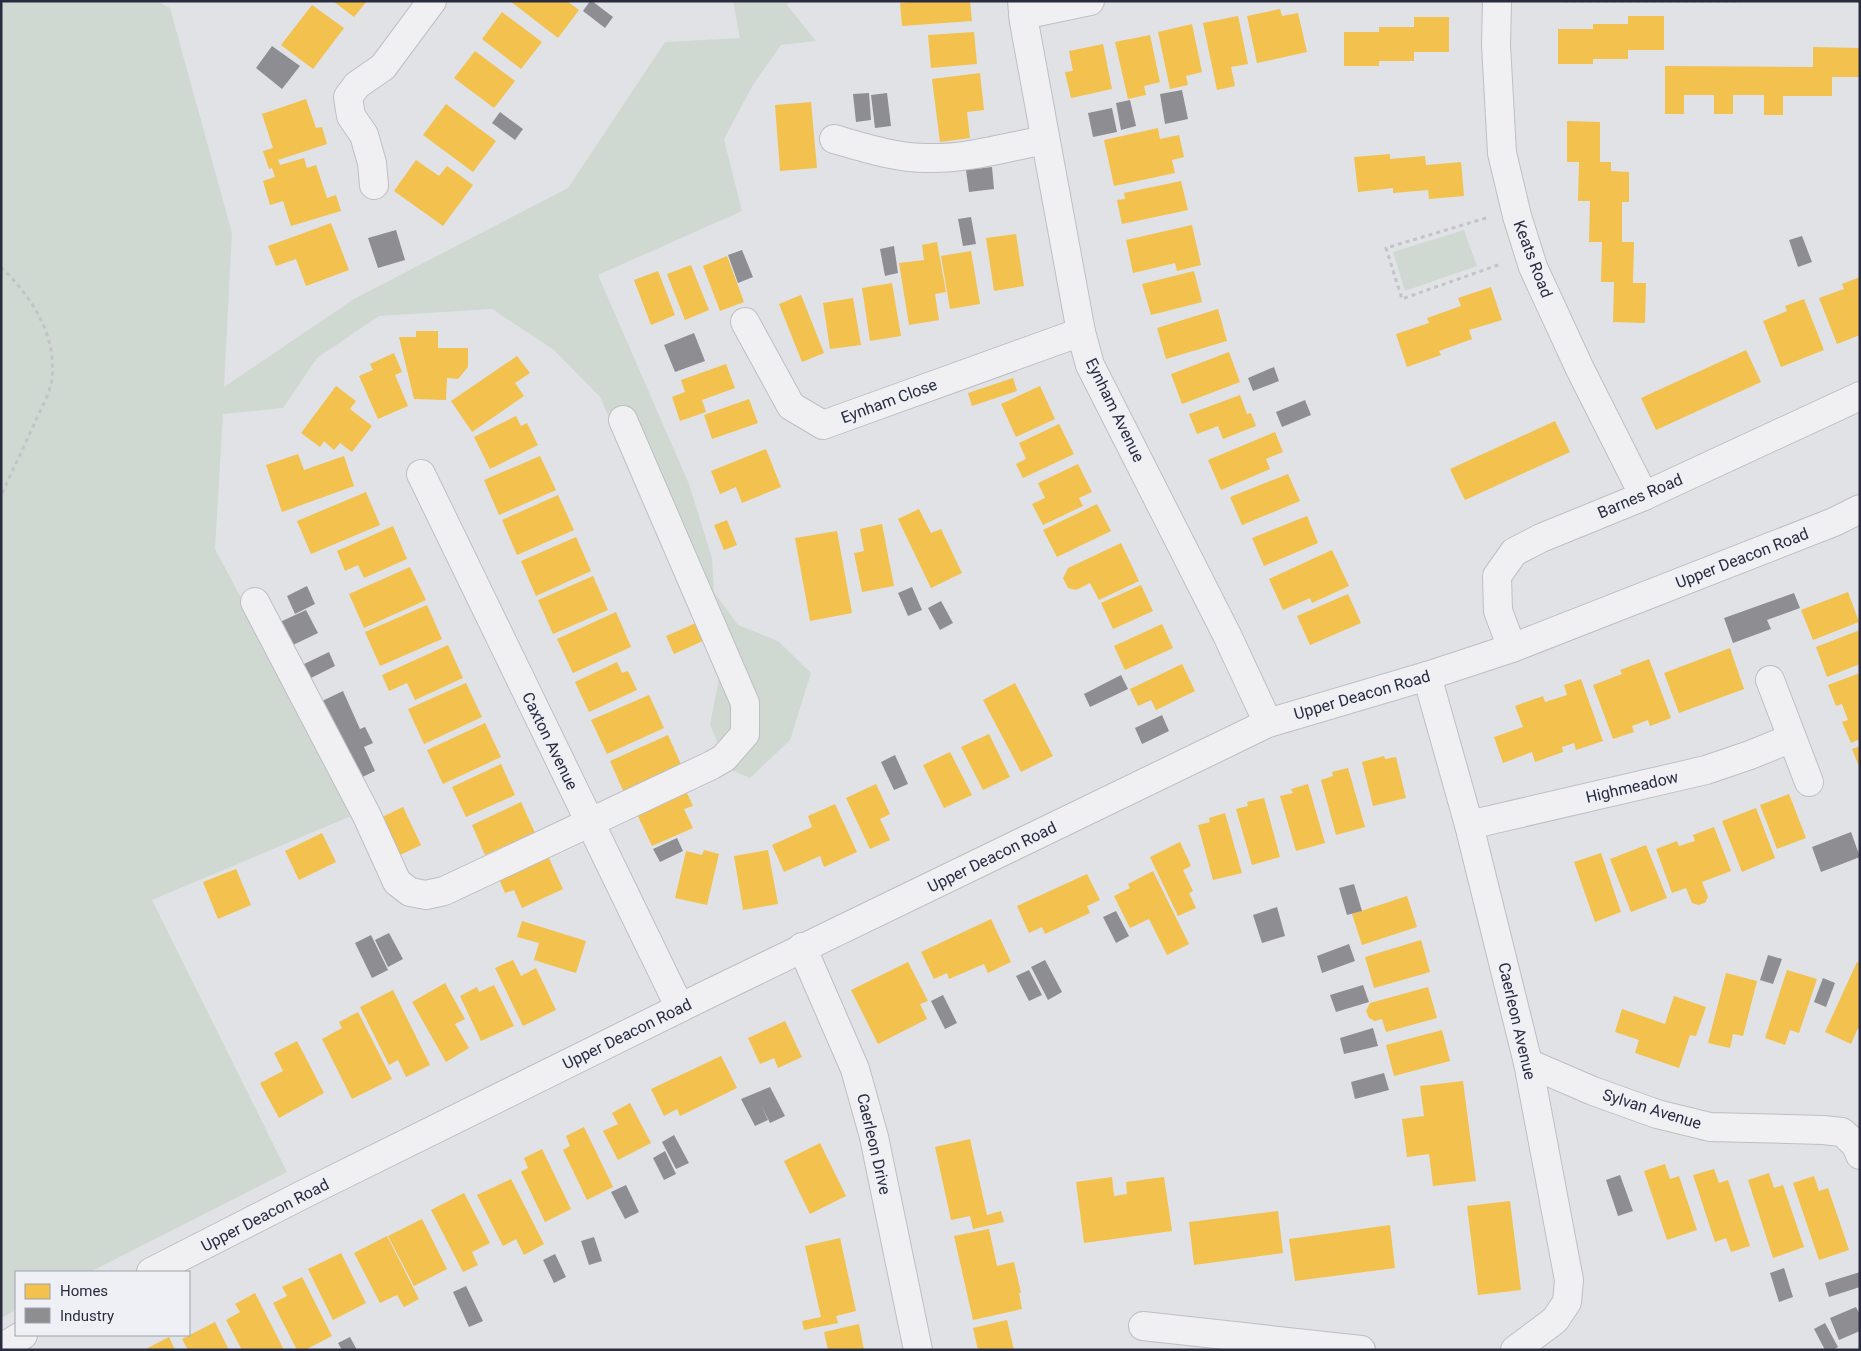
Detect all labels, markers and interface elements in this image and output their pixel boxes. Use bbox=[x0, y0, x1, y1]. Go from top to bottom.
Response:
street label: Keats Road bbox=[1510, 218, 1556, 300]
street label: Eynham Avenue bbox=[1082, 355, 1148, 465]
street label: Eynham Close bbox=[838, 375, 940, 427]
street label: Barnes Road bbox=[1595, 470, 1685, 522]
street label: Upper Deacon Road bbox=[1673, 524, 1811, 592]
street label: Upper Deacon Road bbox=[1292, 666, 1432, 724]
street label: Caxton Avenue bbox=[518, 689, 582, 793]
street label: Highmeadow bbox=[1584, 767, 1680, 807]
street label: Upper Deacon Road bbox=[925, 818, 1059, 896]
street label: Caerleon Avenue bbox=[1494, 961, 1540, 1081]
street label: Upper Deacon Road bbox=[560, 995, 694, 1073]
street label: Sylvan Avenue bbox=[1600, 1085, 1704, 1133]
street label: Caerleon Drive bbox=[853, 1092, 895, 1196]
street label: Upper Deacon Road bbox=[198, 1175, 332, 1255]
legend bbox=[15, 1271, 190, 1336]
text: Homes bbox=[60, 1282, 108, 1300]
text: Industry bbox=[60, 1307, 114, 1325]

